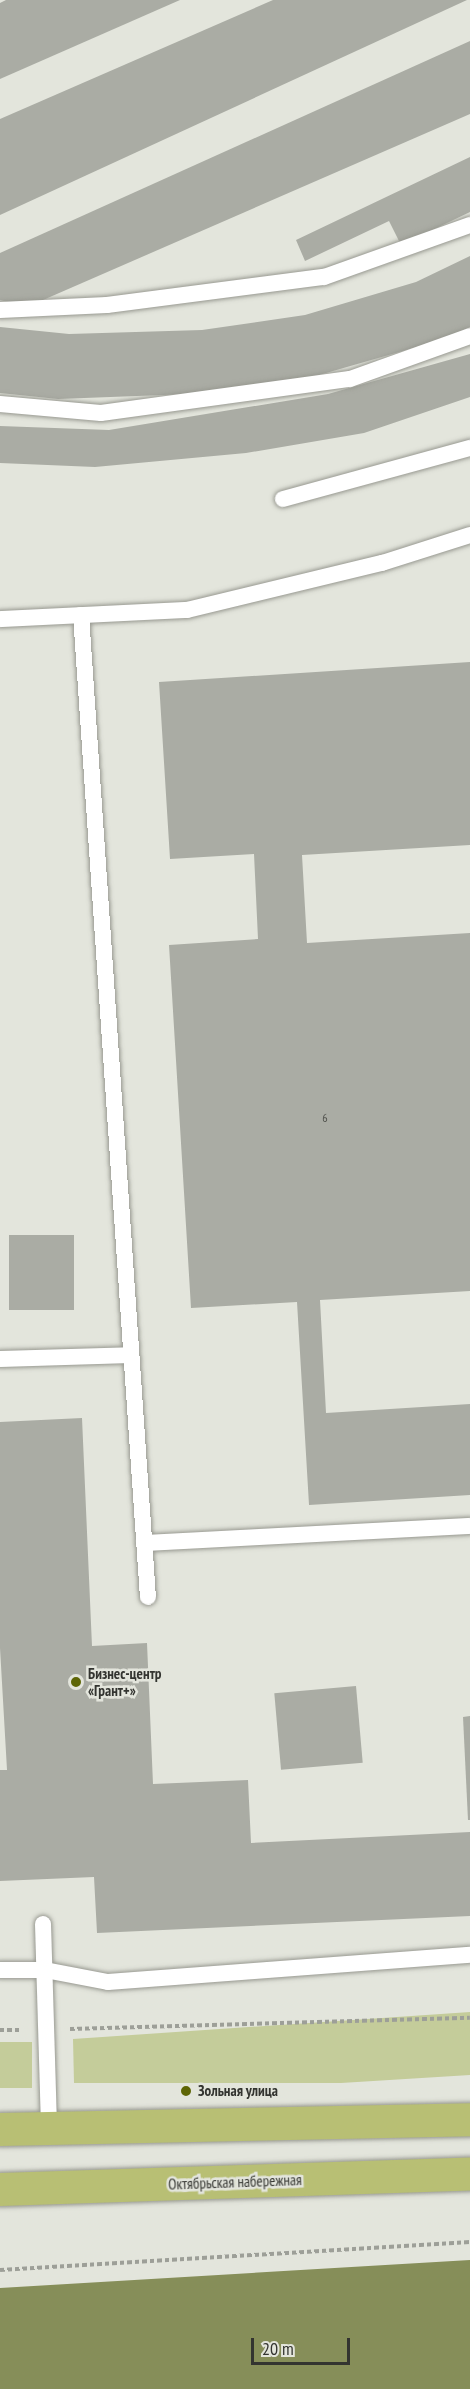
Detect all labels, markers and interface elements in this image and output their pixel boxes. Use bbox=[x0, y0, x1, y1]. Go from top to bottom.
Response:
house number: 6 bbox=[322, 1111, 328, 1125]
place label: Бизнес-центр «Грант+» bbox=[88, 1664, 162, 1699]
marker: Бизнес-центр «Грант+» bbox=[69, 1675, 83, 1689]
place label: Зольная улица bbox=[198, 2082, 278, 2100]
marker: Зольная улица bbox=[179, 2084, 193, 2098]
street label: Октябрьская набережная bbox=[168, 2171, 302, 2193]
scale bar bbox=[254, 2326, 353, 2364]
text: 20 m bbox=[262, 2337, 294, 2360]

